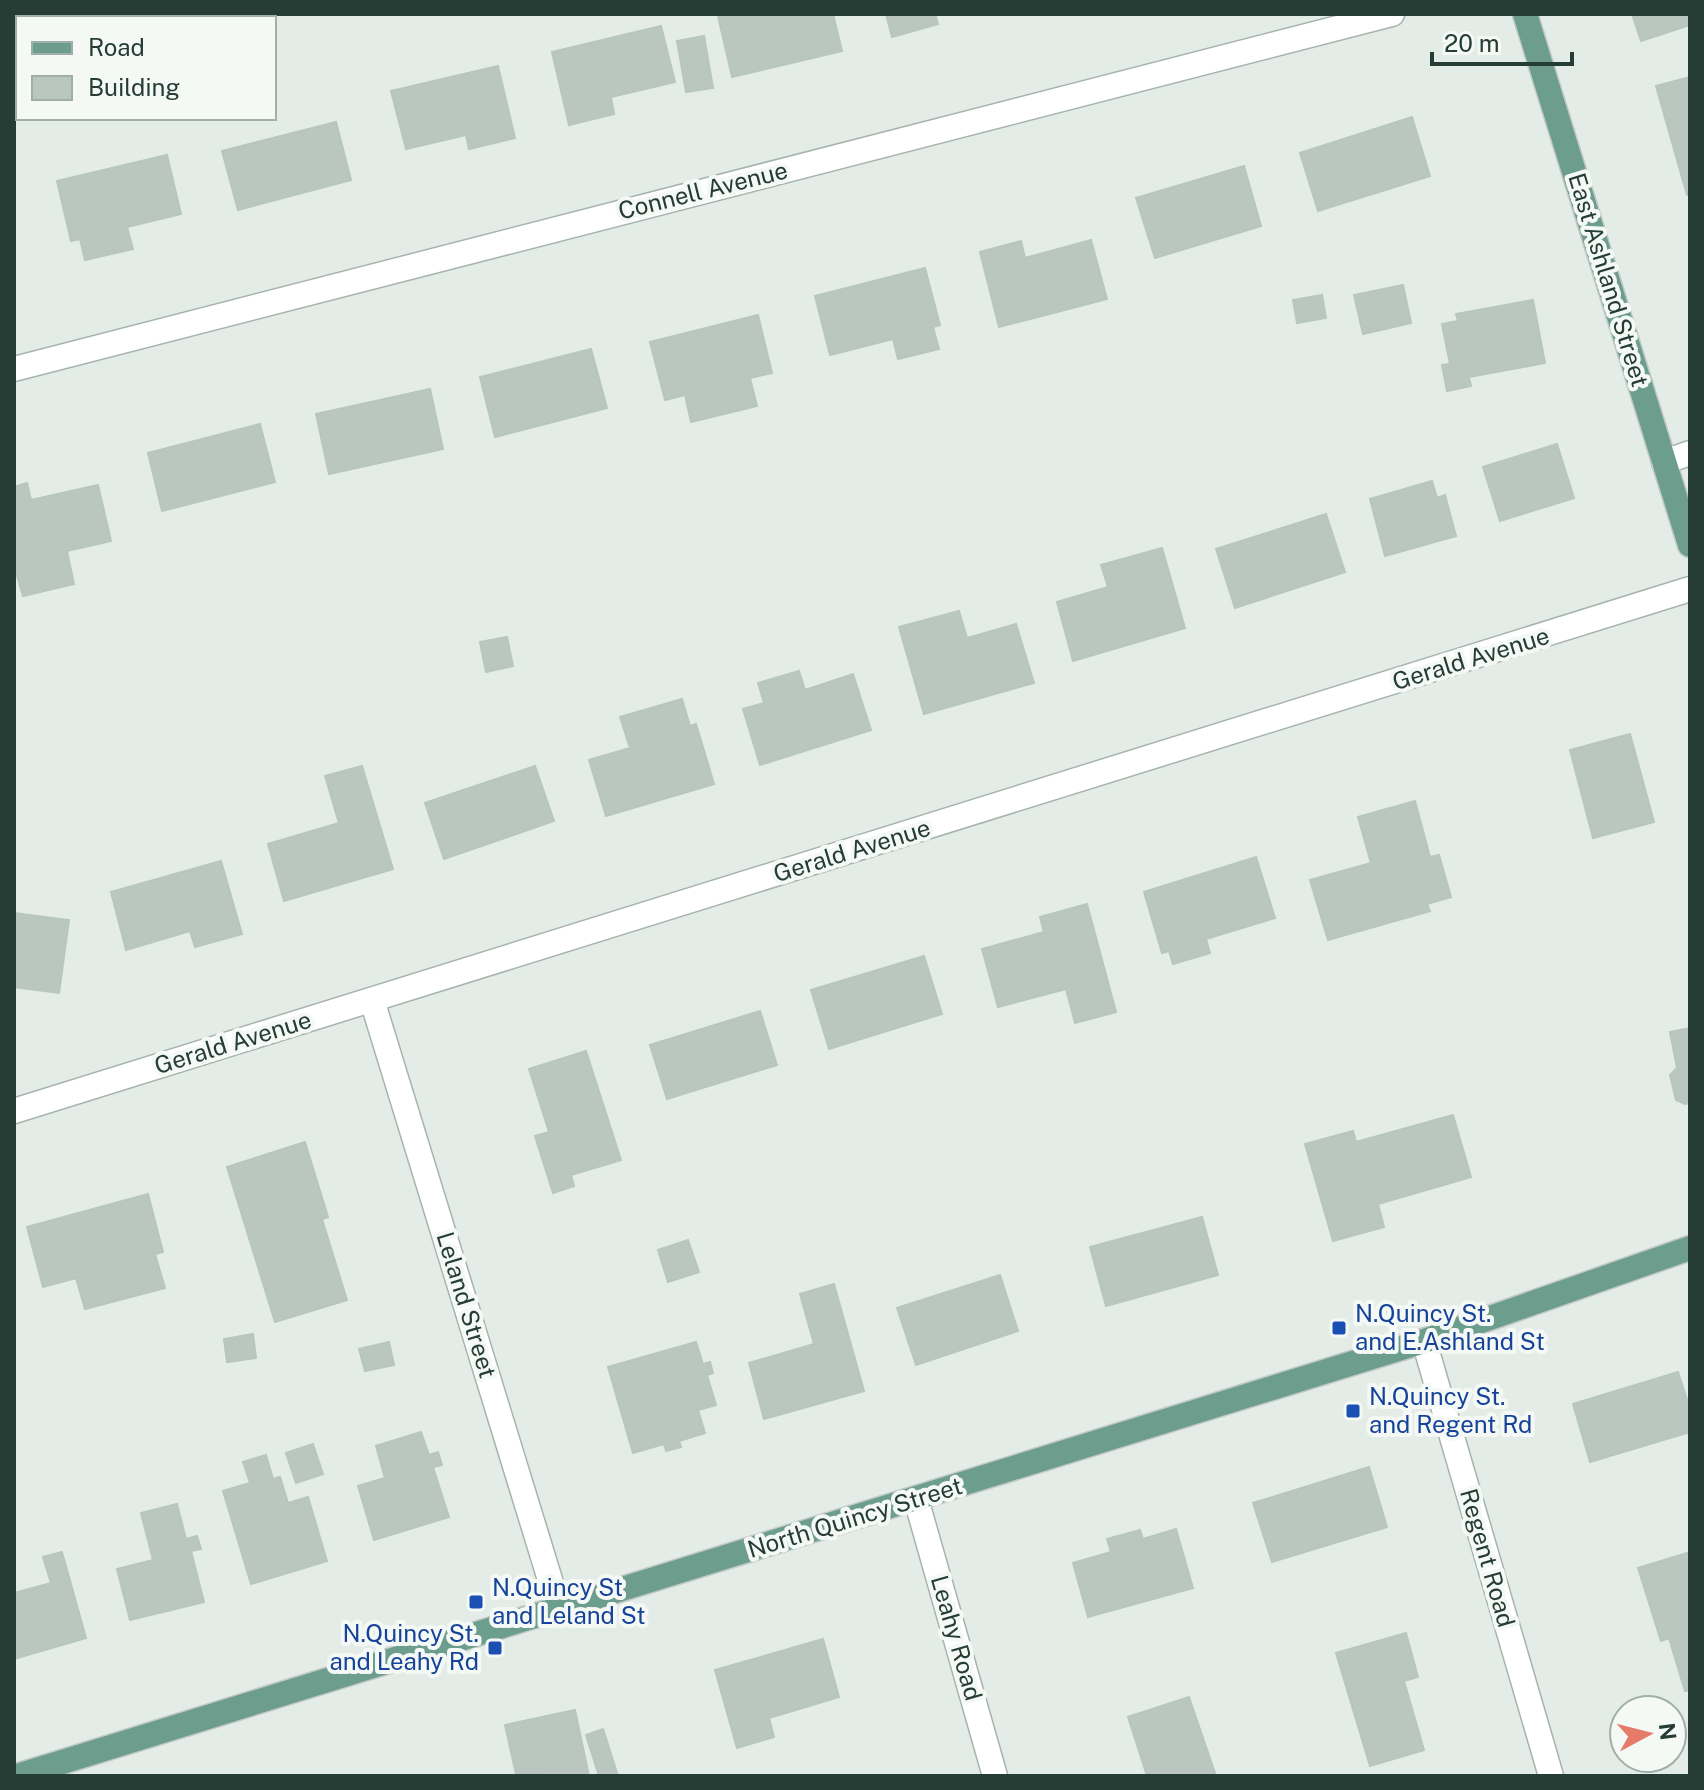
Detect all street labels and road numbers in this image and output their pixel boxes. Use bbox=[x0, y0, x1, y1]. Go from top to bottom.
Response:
street label: Connell Avenue bbox=[615, 155, 790, 225]
street label: East Ashland Street bbox=[1563, 169, 1655, 390]
street label: Gerald Avenue bbox=[1389, 621, 1553, 695]
street label: Gerald Avenue bbox=[770, 813, 934, 887]
street label: Gerald Avenue bbox=[151, 1005, 315, 1079]
street label: Leland Street bbox=[431, 1228, 502, 1381]
street label: North Quincy Street bbox=[744, 1471, 965, 1563]
street label: Regent Road bbox=[1455, 1485, 1521, 1630]
street label: Leahy Road bbox=[926, 1572, 988, 1704]

